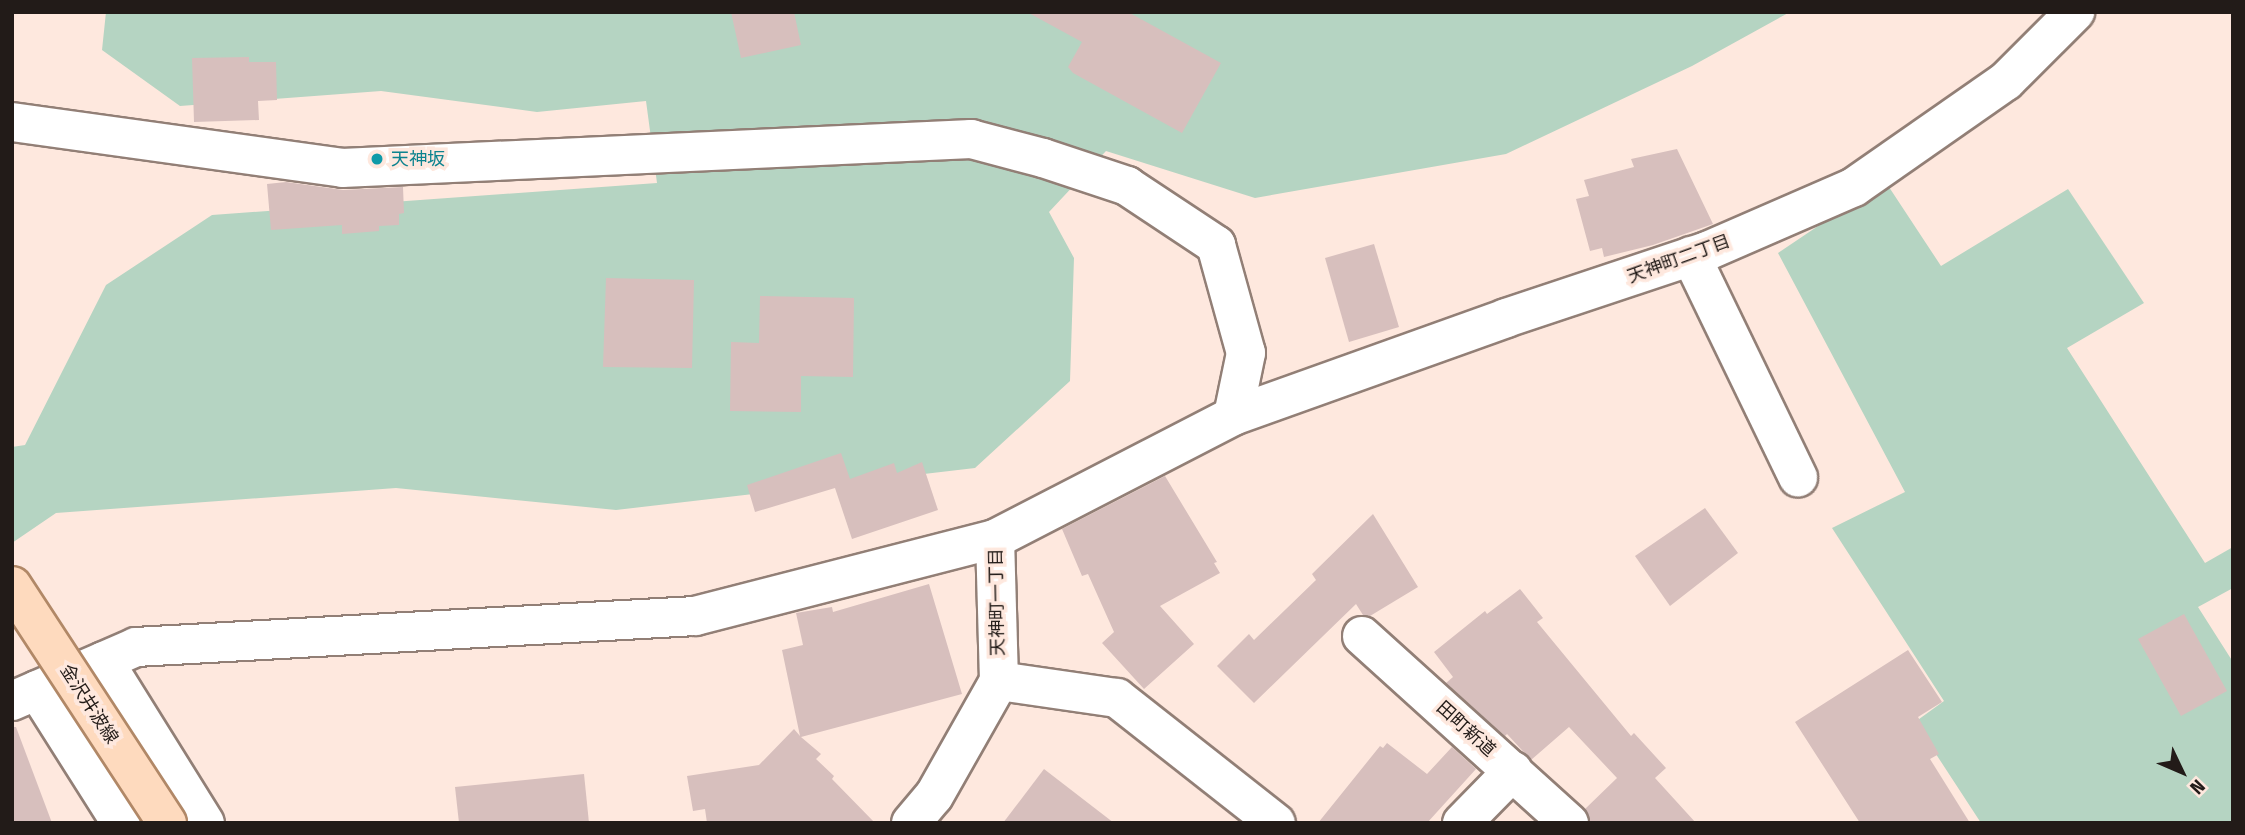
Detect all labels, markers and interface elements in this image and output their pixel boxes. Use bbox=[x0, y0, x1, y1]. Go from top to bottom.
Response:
place label: 天神坂 bbox=[391, 148, 445, 170]
marker: 天神坂 bbox=[369, 151, 385, 167]
street label: 天神町二丁目 bbox=[1625, 230, 1733, 288]
street label: 天神町一丁目 bbox=[985, 548, 1009, 656]
street label: 金沢井波線 bbox=[55, 660, 123, 748]
street label: 田町新道 bbox=[1432, 697, 1500, 761]
north arrow bbox=[2147, 737, 2217, 807]
text: N bbox=[2185, 775, 2210, 799]

